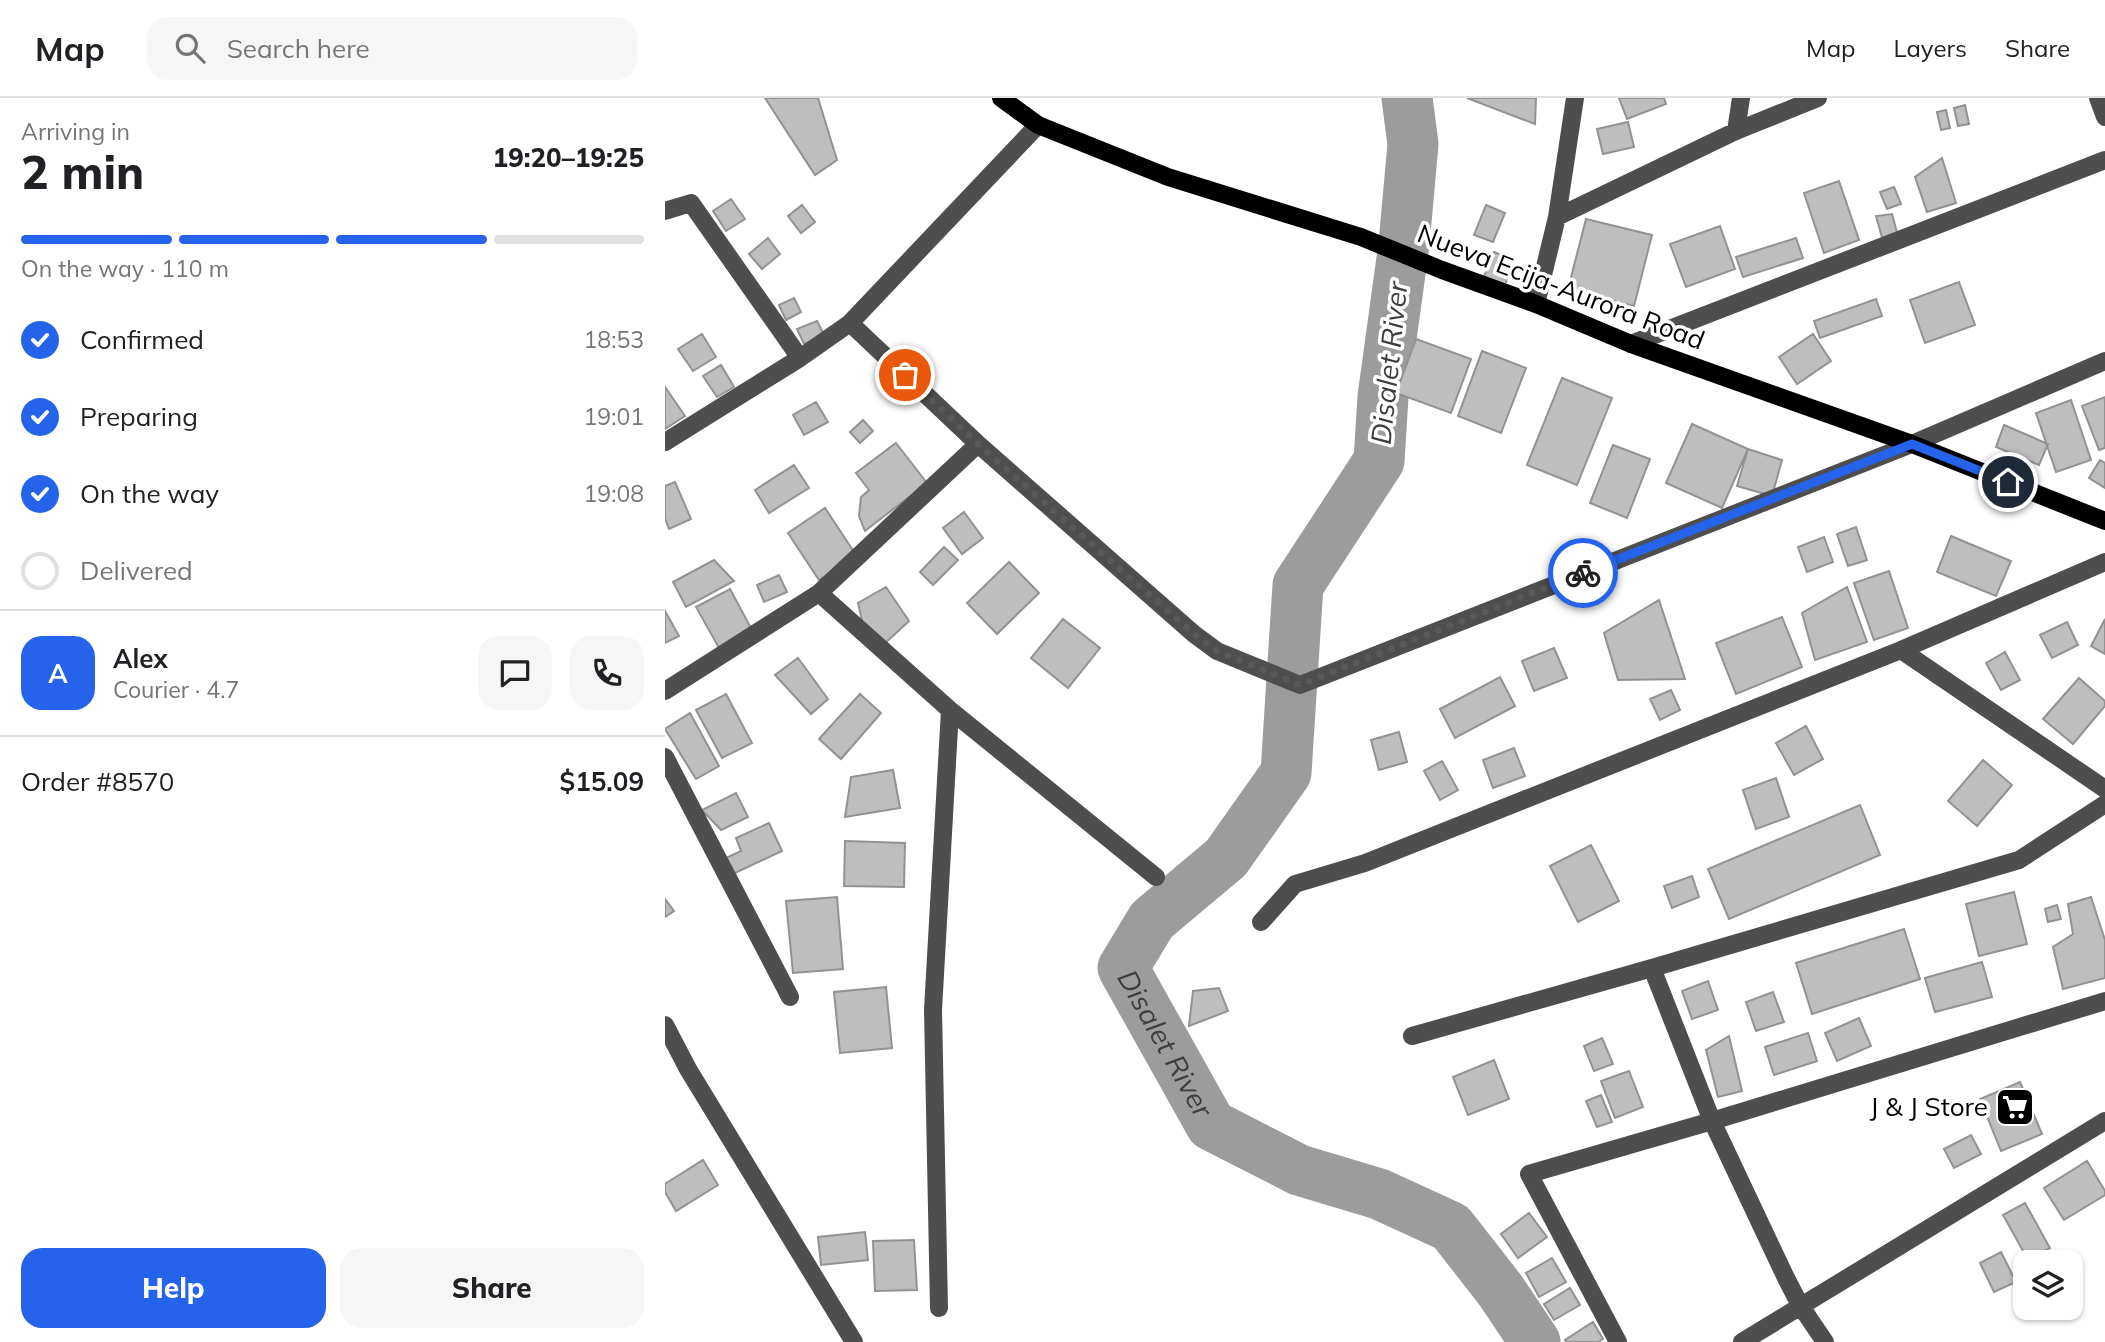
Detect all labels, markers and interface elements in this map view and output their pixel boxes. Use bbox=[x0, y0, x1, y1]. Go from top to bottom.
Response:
search box bbox=[147, 17, 637, 80]
text: Map bbox=[35, 28, 105, 69]
icon: search bbox=[171, 29, 209, 67]
text: Search here bbox=[227, 32, 370, 65]
text: Map bbox=[1806, 33, 1855, 63]
text: Layers bbox=[1893, 33, 1967, 63]
text: Share bbox=[2005, 33, 2070, 63]
text: Arriving in bbox=[21, 117, 130, 146]
text: 19:20–19:25 bbox=[493, 141, 644, 174]
text: 2 min bbox=[21, 143, 144, 201]
street label: Nueva Ecija-Aurora Road bbox=[1413, 217, 1709, 357]
text: On the way · 110 m bbox=[21, 254, 229, 283]
water label: Disalet River bbox=[1363, 278, 1415, 446]
icon: check bbox=[21, 321, 59, 359]
text: Confirmed bbox=[80, 323, 204, 356]
text: 18:53 bbox=[584, 325, 644, 354]
pin bbox=[875, 345, 935, 405]
icon: bag bbox=[886, 356, 924, 394]
icon: check bbox=[21, 398, 59, 436]
text: Preparing bbox=[80, 400, 198, 433]
text: 19:01 bbox=[584, 402, 644, 431]
pin bbox=[1978, 452, 2038, 512]
icon: home bbox=[1989, 463, 2027, 501]
icon: check bbox=[21, 475, 59, 513]
text: On the way bbox=[80, 477, 219, 510]
text: 19:08 bbox=[584, 479, 644, 508]
courier bbox=[1548, 538, 1618, 608]
text: Delivered bbox=[80, 554, 193, 587]
icon: bike bbox=[1564, 554, 1602, 592]
button: chat bbox=[478, 636, 552, 710]
button: phone bbox=[570, 636, 644, 710]
text: Alex bbox=[113, 642, 168, 675]
text: A bbox=[48, 657, 68, 690]
text: Courier · 4.7 bbox=[113, 675, 239, 704]
text: Order #8570 bbox=[21, 765, 174, 798]
text: $15.09 bbox=[560, 765, 644, 798]
water label: Disalet River bbox=[1110, 963, 1222, 1125]
supermarket icon: J & J Store bbox=[1994, 1086, 2036, 1128]
place label: J & J Store bbox=[1870, 1090, 1988, 1123]
button: Help bbox=[21, 1248, 326, 1328]
button: Share bbox=[340, 1248, 644, 1328]
map controls bbox=[2013, 1250, 2083, 1320]
button: layers bbox=[2013, 1250, 2083, 1320]

